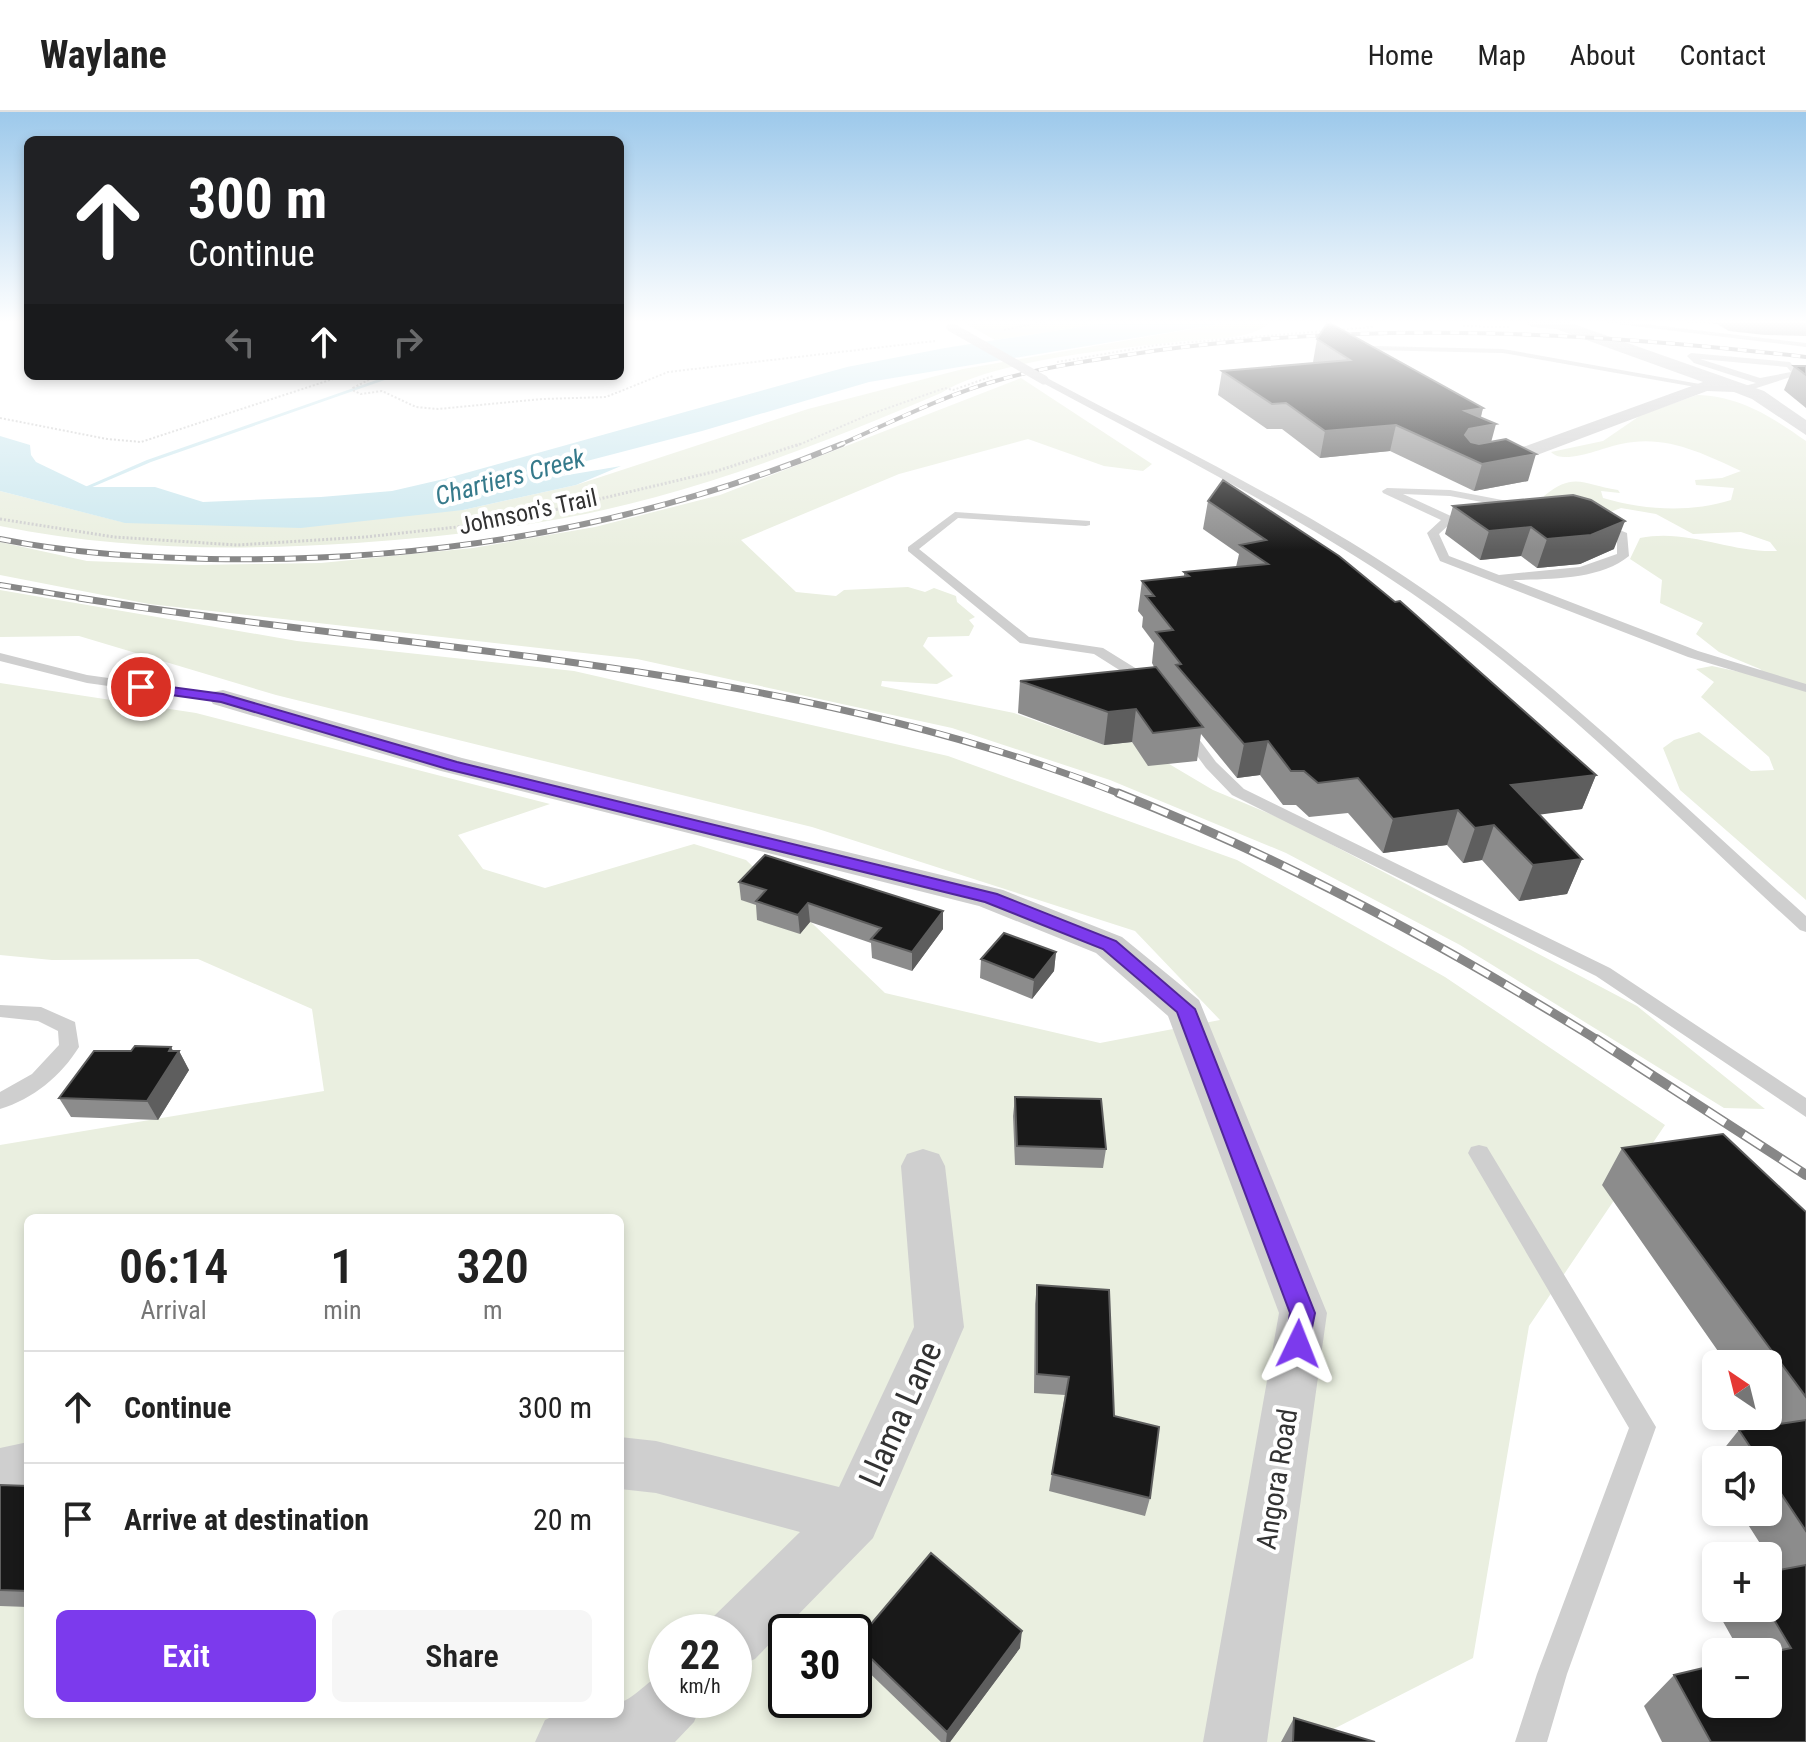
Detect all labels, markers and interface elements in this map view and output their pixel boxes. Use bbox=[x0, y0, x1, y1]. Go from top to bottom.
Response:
text: Waylane bbox=[40, 33, 167, 77]
text: Home bbox=[1368, 39, 1433, 72]
text: Map bbox=[1477, 39, 1526, 72]
text: About bbox=[1570, 39, 1636, 72]
text: Contact bbox=[1680, 39, 1766, 72]
text: 300 m bbox=[188, 166, 327, 232]
icon: ahead bbox=[56, 168, 160, 272]
text: Continue bbox=[188, 233, 315, 275]
icon: left bbox=[218, 320, 262, 364]
icon: ahead bbox=[302, 320, 346, 364]
icon: right bbox=[386, 320, 430, 364]
water label: Chartiers Creek bbox=[432, 442, 589, 511]
street label: Johnson's Trail bbox=[456, 484, 600, 540]
pin bbox=[107, 653, 175, 721]
icon: arrive bbox=[119, 665, 163, 709]
text: 06:14 bbox=[119, 1238, 228, 1295]
text: 1 bbox=[330, 1238, 354, 1295]
text: 320 bbox=[457, 1238, 529, 1295]
text: Arrival bbox=[141, 1295, 207, 1325]
text: min bbox=[323, 1295, 361, 1325]
text: m bbox=[483, 1295, 503, 1325]
position arrow bbox=[1256, 1302, 1340, 1386]
street label: Llama Lane bbox=[850, 1335, 950, 1493]
north arrow bbox=[1702, 1350, 1782, 1430]
map controls bbox=[1702, 1350, 1782, 1718]
icon: ahead bbox=[56, 1385, 100, 1429]
text: Continue bbox=[124, 1390, 231, 1425]
text: 300 m bbox=[518, 1390, 592, 1425]
street label: Angora Road bbox=[1250, 1406, 1304, 1552]
button: sound bbox=[1702, 1446, 1782, 1526]
icon: arrive bbox=[56, 1497, 100, 1541]
text: Arrive at destination bbox=[124, 1502, 369, 1537]
text: 20 m bbox=[533, 1502, 592, 1537]
button: + bbox=[1702, 1542, 1782, 1622]
button: Exit bbox=[56, 1610, 316, 1702]
button: Share bbox=[332, 1610, 592, 1702]
speed limit sign: 30 bbox=[768, 1614, 872, 1718]
text: 22 bbox=[680, 1632, 720, 1679]
button: − bbox=[1702, 1638, 1782, 1718]
text: km/h bbox=[679, 1674, 721, 1698]

